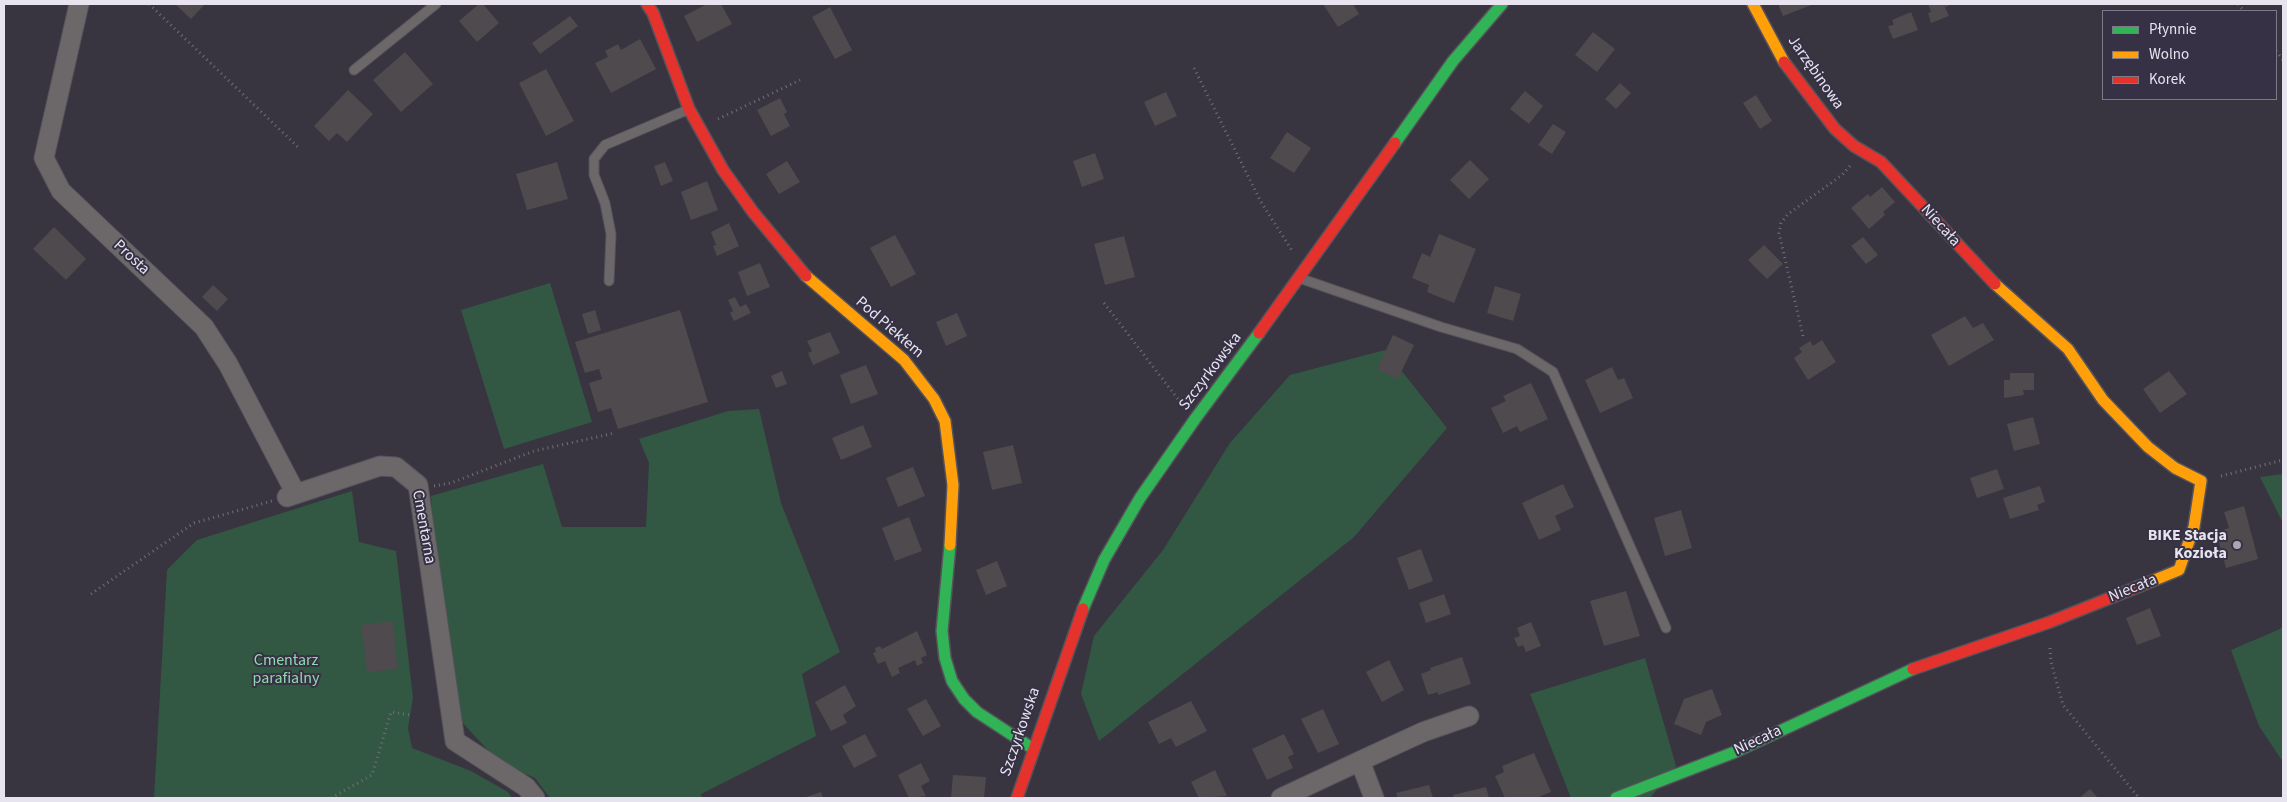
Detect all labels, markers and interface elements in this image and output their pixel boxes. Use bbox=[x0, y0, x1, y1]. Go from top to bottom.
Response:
legend bbox=[2102, 10, 2277, 100]
text: Płynnie bbox=[2149, 19, 2197, 40]
street label: Jarzębinowa bbox=[1783, 33, 1847, 113]
text: Wolno bbox=[2149, 44, 2189, 65]
text: Korek bbox=[2149, 69, 2186, 90]
street label: Niecała bbox=[1916, 201, 1964, 251]
street label: Prosta bbox=[109, 236, 153, 280]
street label: Pod Piekłem bbox=[851, 293, 927, 363]
street label: Szczyrkowska bbox=[1175, 329, 1247, 415]
street label: Cmentarna bbox=[407, 489, 439, 565]
place label: BIKE Stacja Kozioła bbox=[2148, 526, 2227, 564]
marker: BIKE Stacja Kozioła bbox=[2231, 539, 2243, 551]
street label: Niecała bbox=[2106, 571, 2160, 607]
park label: Cmentarz parafialny bbox=[253, 651, 319, 689]
street label: Szczyrkowska bbox=[997, 685, 1045, 779]
street label: Niecała bbox=[1731, 722, 1785, 760]

